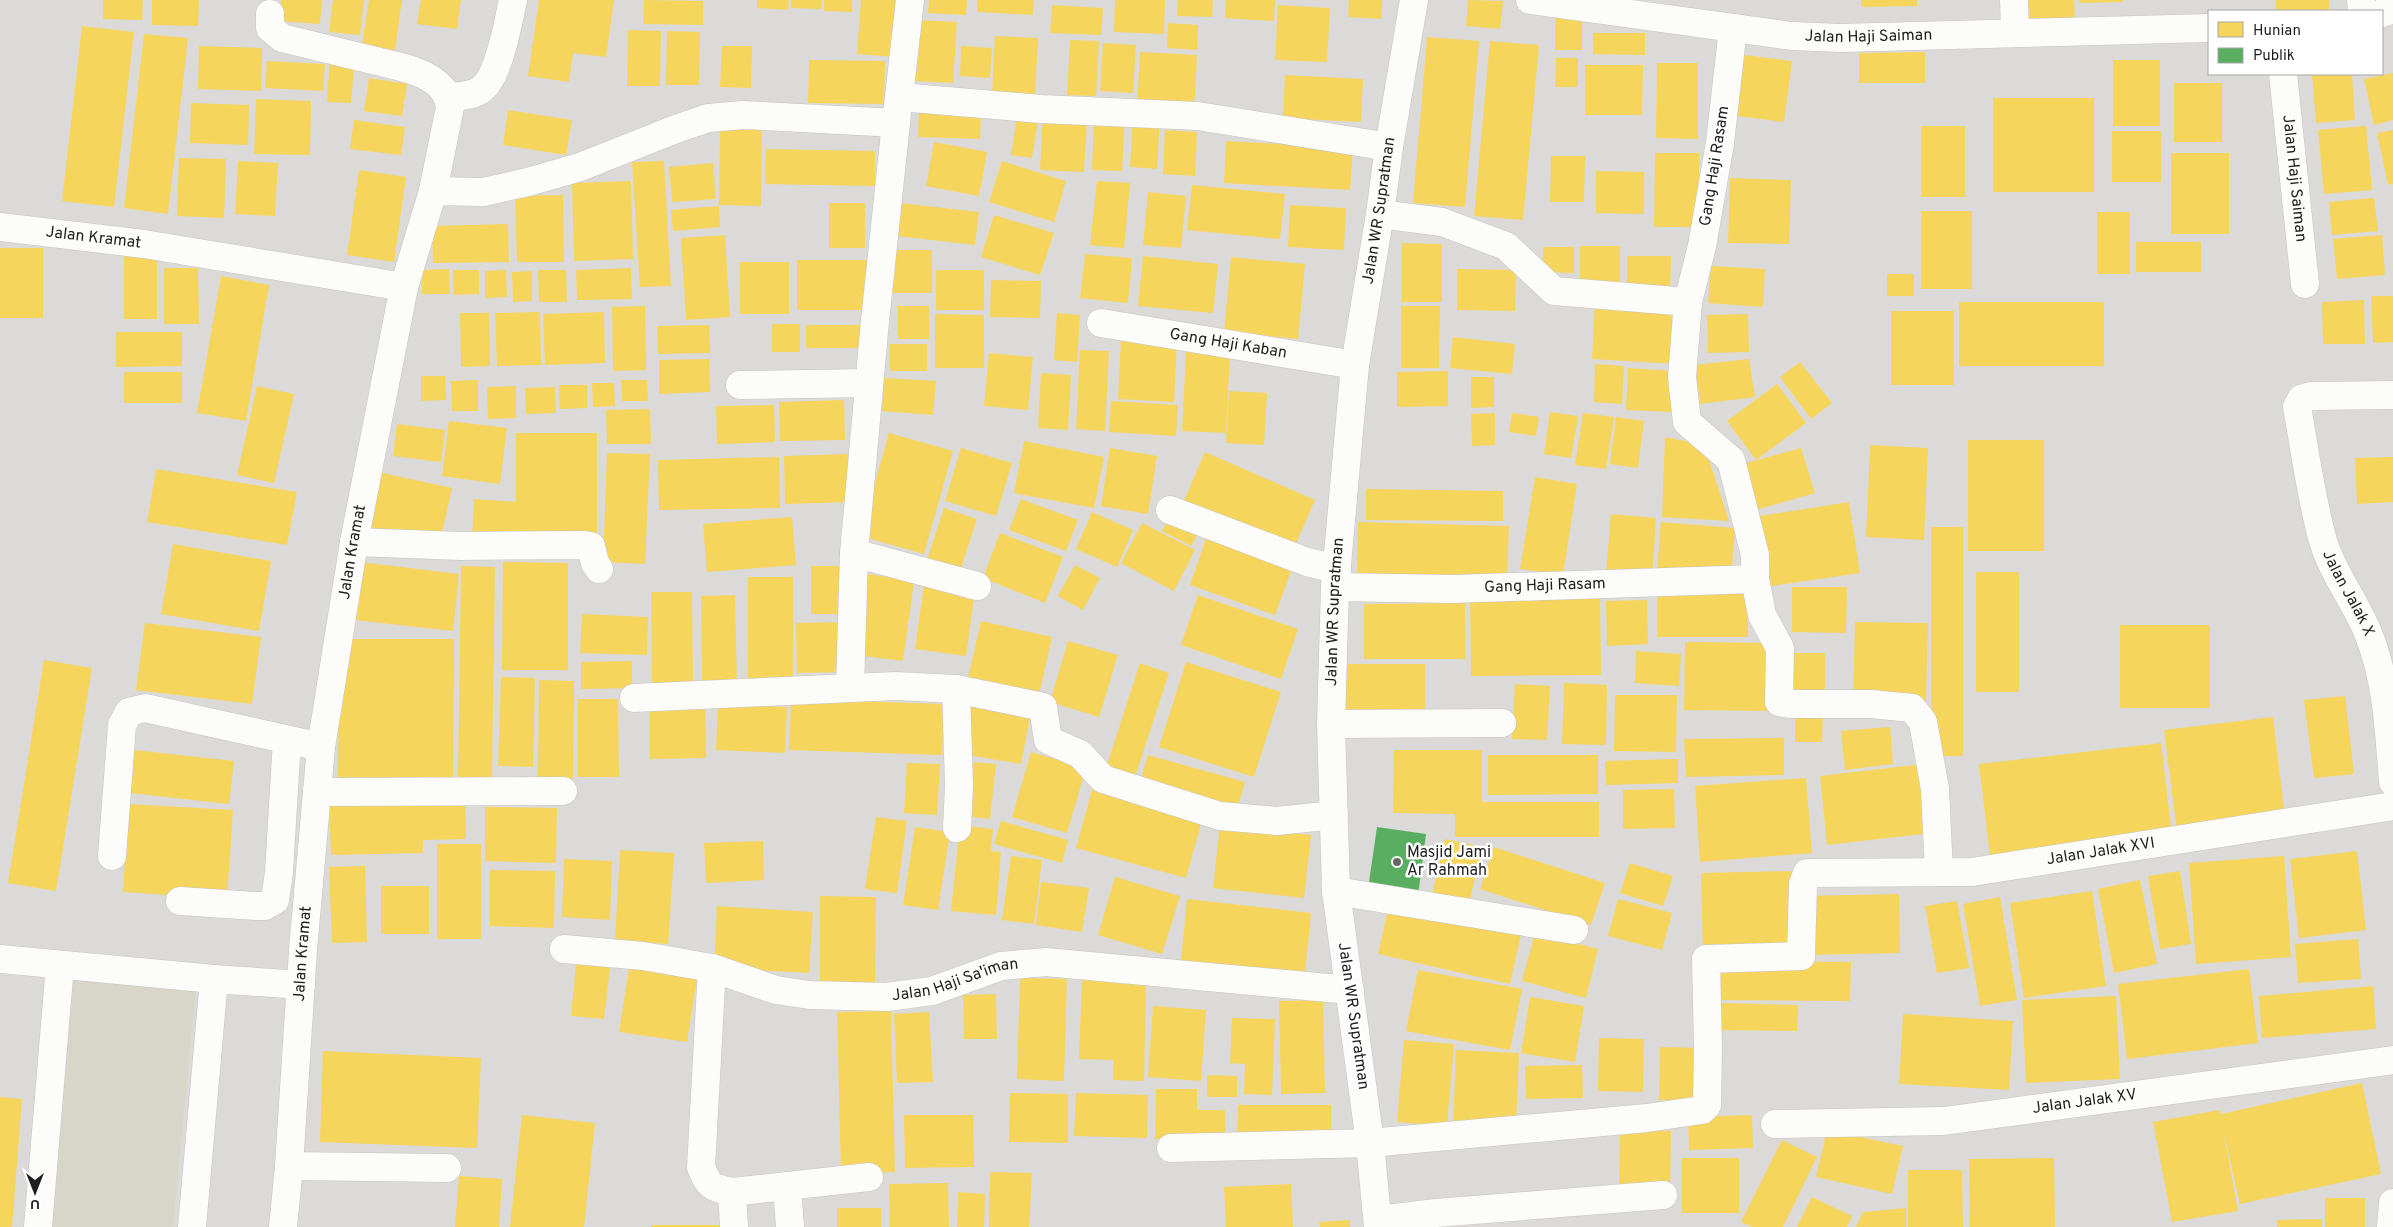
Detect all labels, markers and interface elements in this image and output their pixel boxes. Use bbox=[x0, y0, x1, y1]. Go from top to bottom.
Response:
legend bbox=[2208, 10, 2383, 75]
text: Hunian bbox=[2253, 22, 2301, 41]
street label: Jalan Haji Saiman bbox=[1804, 26, 1933, 48]
text: Publik bbox=[2253, 47, 2295, 66]
street label: Gang Haji Rasam bbox=[1696, 104, 1734, 228]
street label: Jalan Haji Saiman bbox=[2277, 114, 2311, 243]
street label: Jalan WR Supratman bbox=[1359, 135, 1401, 286]
street label: Jalan Kramat bbox=[45, 222, 142, 254]
street label: Gang Haji Kaban bbox=[1168, 324, 1289, 364]
street label: Jalan Kramat bbox=[335, 503, 371, 601]
street label: Jalan WR Supratman bbox=[1322, 537, 1349, 686]
street label: Jalan Jalak X bbox=[2317, 547, 2378, 639]
street label: Gang Haji Rasam bbox=[1484, 574, 1606, 598]
street label: Jalan Jalak XVI bbox=[2045, 833, 2157, 870]
place label: Masjid Jami Ar Rahmah bbox=[1407, 843, 1491, 881]
marker: Masjid Jami Ar Rahmah bbox=[1391, 856, 1403, 868]
street label: Jalan Kramat bbox=[290, 905, 317, 1002]
street label: Jalan WR Supratman bbox=[1333, 941, 1373, 1091]
street label: Jalan Haji Sa'iman bbox=[891, 955, 1019, 1006]
street label: Jalan Jalak XV bbox=[2031, 1085, 2138, 1119]
north arrow bbox=[10, 1167, 60, 1217]
text: U bbox=[30, 1195, 40, 1212]

